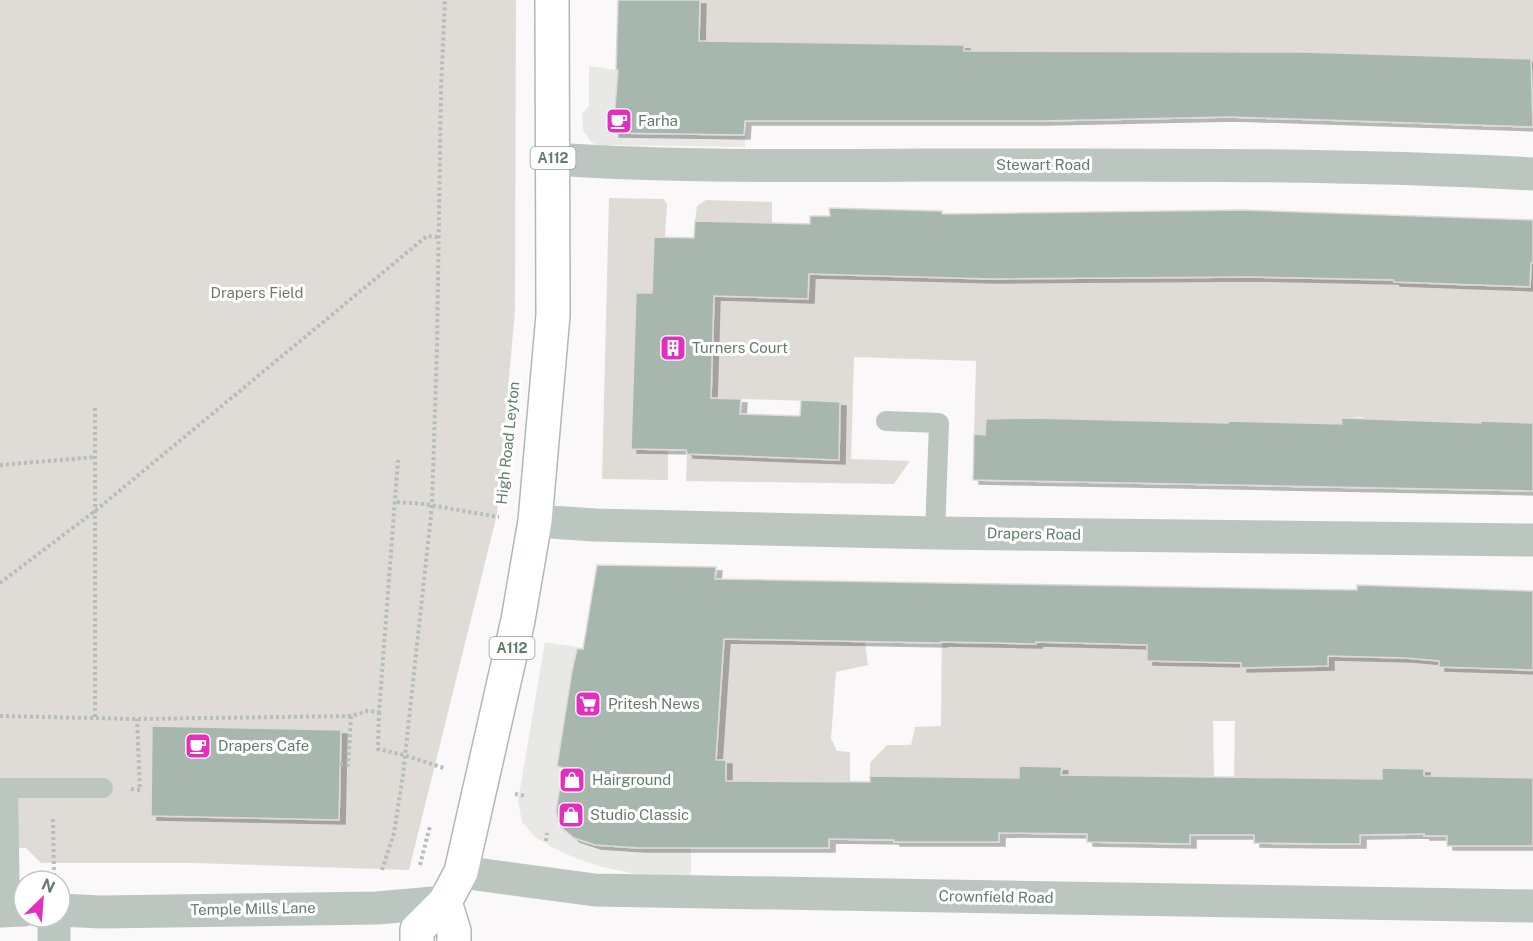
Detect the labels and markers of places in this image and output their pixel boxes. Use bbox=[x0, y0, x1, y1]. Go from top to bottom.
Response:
cafe icon: Farha bbox=[604, 106, 634, 136]
place label: Farha bbox=[638, 112, 678, 129]
building icon: Turners Court bbox=[658, 333, 688, 363]
place label: Turners Court bbox=[692, 339, 788, 356]
supermarket icon: Pritesh News bbox=[573, 689, 603, 719]
place label: Pritesh News bbox=[608, 695, 700, 712]
cafe icon: Drapers Cafe bbox=[183, 731, 213, 761]
place label: Drapers Cafe bbox=[218, 737, 309, 754]
shop icon: Hairground bbox=[557, 765, 587, 795]
place label: Hairground bbox=[592, 771, 671, 788]
shop icon: Studio Classic bbox=[556, 800, 586, 830]
place label: Studio Classic bbox=[590, 806, 689, 823]

